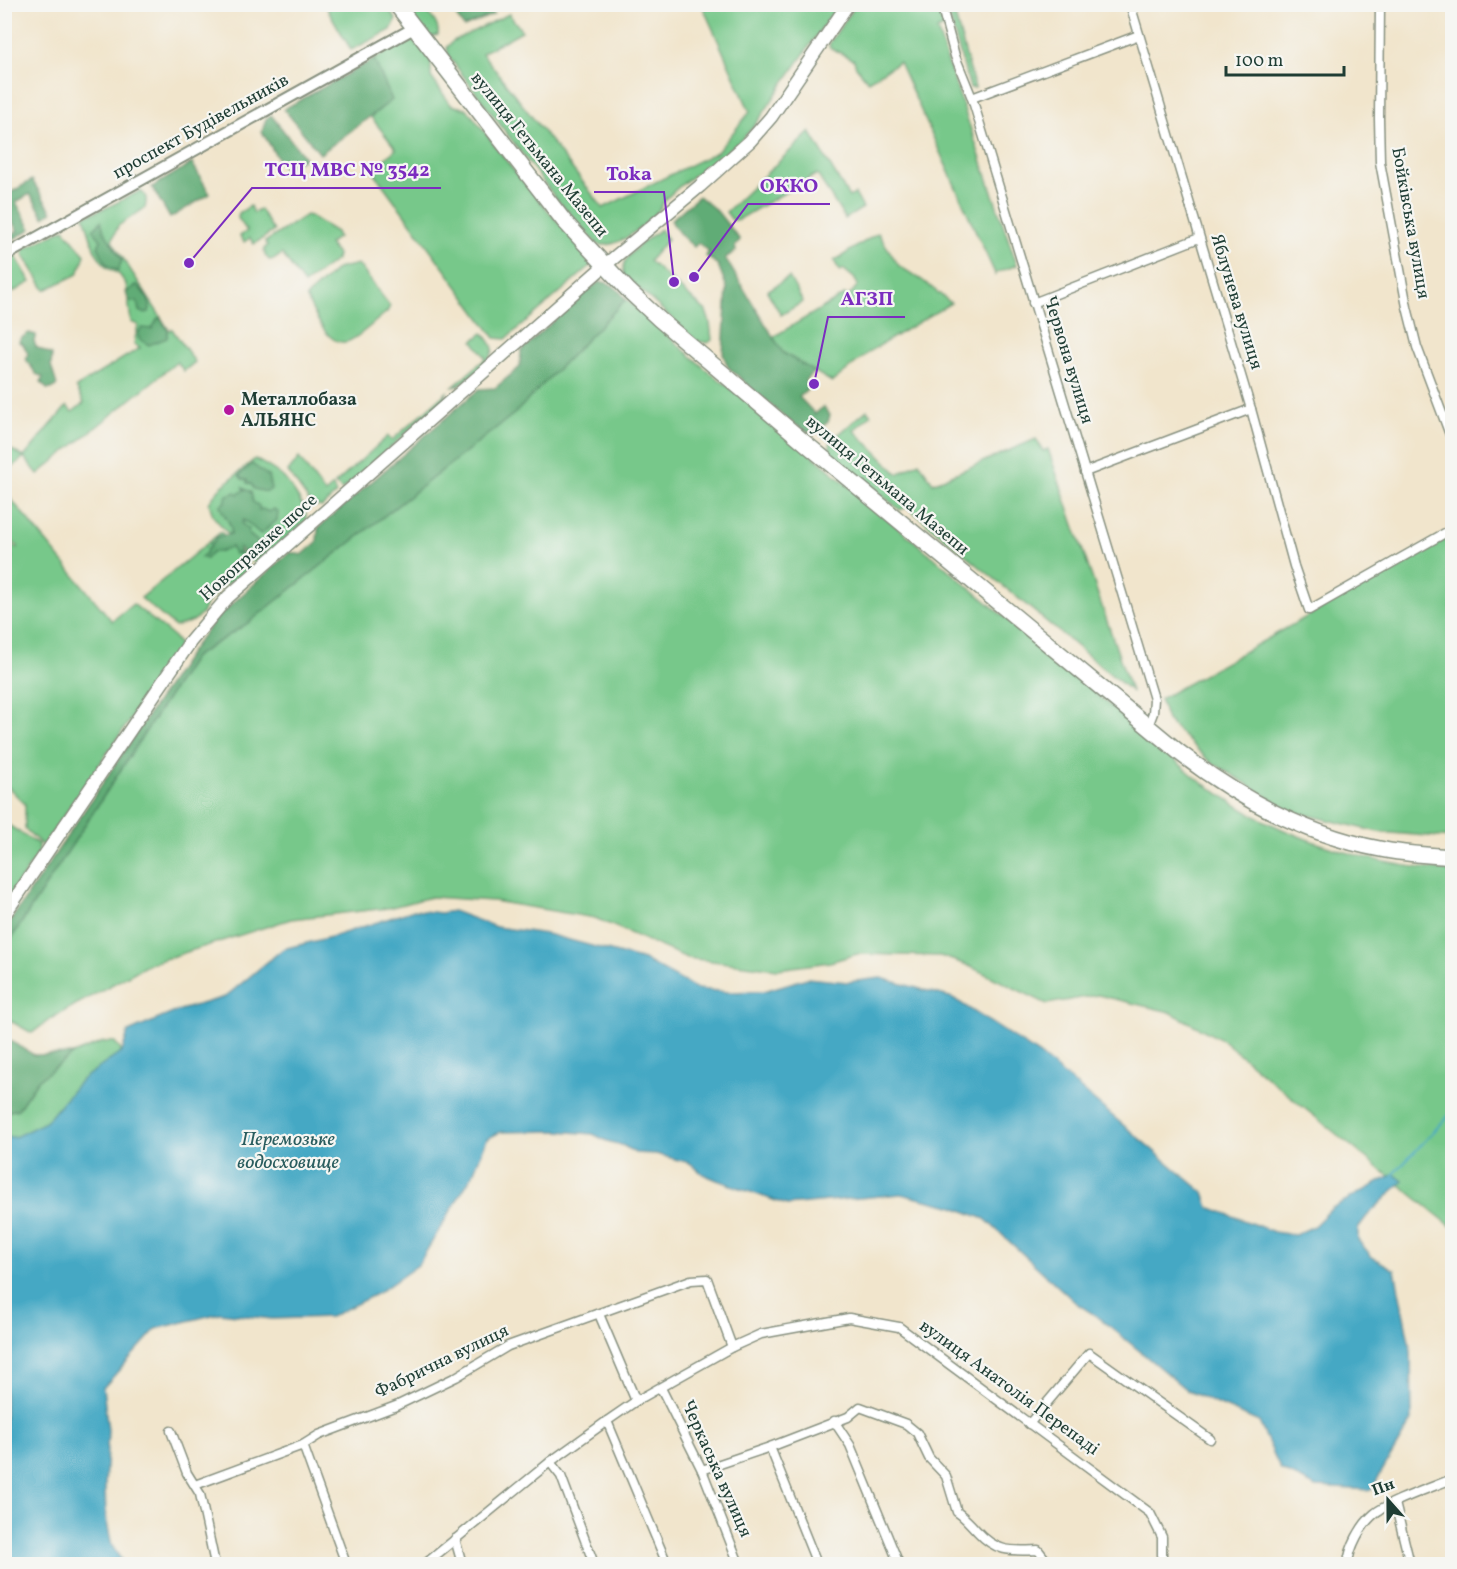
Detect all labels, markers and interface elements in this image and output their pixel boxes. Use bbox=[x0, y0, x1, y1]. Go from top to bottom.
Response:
scale bar bbox=[1226, 39, 1344, 77]
text: 100 m bbox=[1235, 49, 1284, 74]
street label: вулиця Гетьмана Мазепи bbox=[464, 67, 614, 243]
street label: проспект Будівельників bbox=[108, 68, 294, 186]
street label: Бойківська вулиця bbox=[1384, 145, 1436, 301]
callout: ТСЦ МВС № 3542 bbox=[252, 150, 441, 188]
callout: Toka bbox=[594, 154, 664, 192]
text: ТСЦ МВС № 3542 bbox=[264, 157, 430, 185]
text: Toka bbox=[606, 161, 652, 189]
callout: ОККО bbox=[748, 166, 830, 204]
text: ОККО bbox=[760, 173, 818, 201]
street label: Яблунева вулиця bbox=[1203, 231, 1269, 373]
callout: АГЗП bbox=[828, 279, 905, 317]
text: АГЗП bbox=[841, 286, 893, 314]
street label: Червона вулиця bbox=[1037, 293, 1099, 427]
place label: Металлобаза АЛЬЯНС bbox=[241, 388, 357, 434]
marker: Металлобаза АЛЬЯНС bbox=[222, 403, 236, 417]
street label: вулиця Гетьмана Мазепи bbox=[800, 410, 974, 562]
street label: Новопразьке шосе bbox=[195, 488, 323, 608]
water label: Перемозьке водосховище bbox=[237, 1126, 339, 1177]
street label: вулиця Анатолія Перепаді bbox=[914, 1314, 1104, 1462]
street label: Фабрична вулиця bbox=[371, 1319, 513, 1405]
street label: Черкаська вулиця bbox=[675, 1396, 757, 1542]
north arrow bbox=[1358, 1470, 1418, 1530]
text: Пн bbox=[1369, 1474, 1398, 1502]

